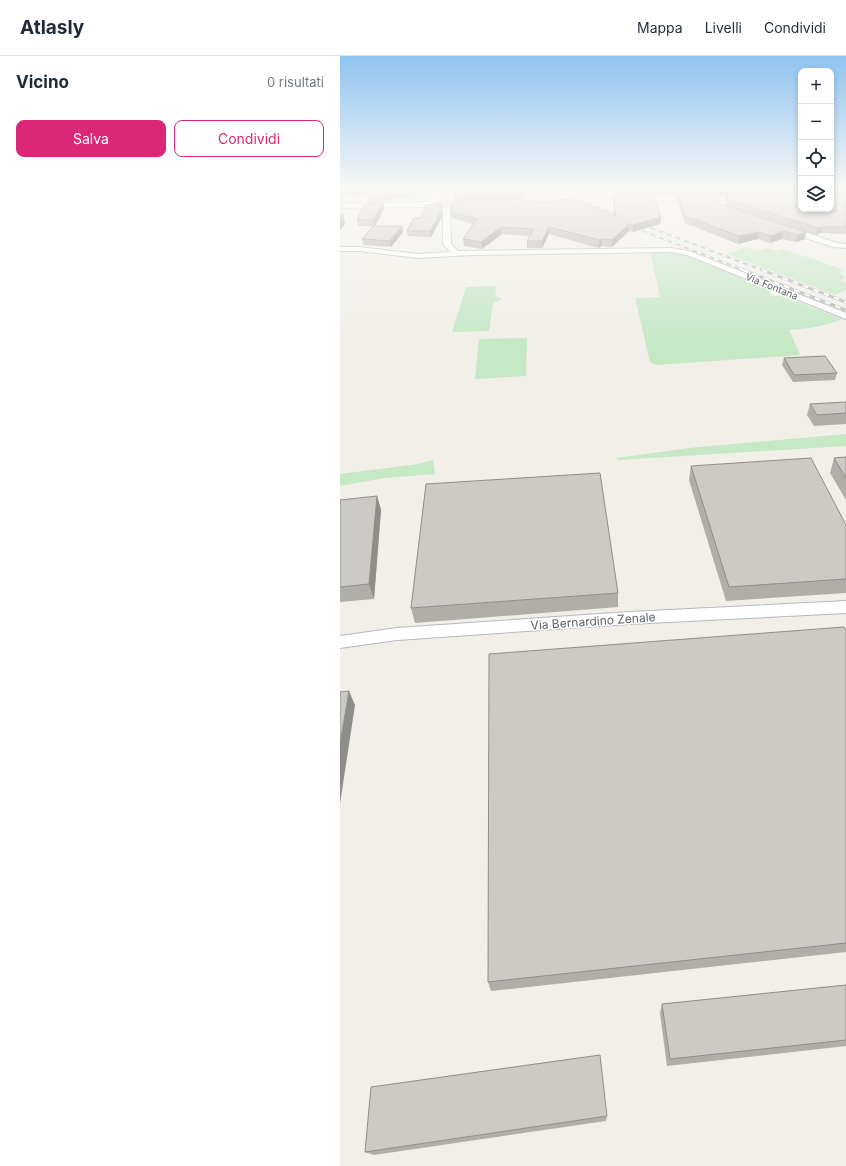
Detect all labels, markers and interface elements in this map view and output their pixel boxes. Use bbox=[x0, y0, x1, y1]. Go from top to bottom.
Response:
text: Atlasly bbox=[20, 16, 84, 39]
text: Mappa bbox=[637, 19, 683, 36]
text: Livelli bbox=[705, 19, 742, 36]
text: Condividi bbox=[764, 19, 826, 36]
map controls bbox=[798, 68, 834, 212]
button: + bbox=[798, 68, 834, 104]
text: Vicino bbox=[16, 72, 69, 92]
text: 0 risultati bbox=[267, 74, 324, 90]
button: − bbox=[798, 104, 834, 140]
button: Salva bbox=[16, 120, 166, 157]
button: Condividi bbox=[174, 120, 324, 157]
button: locate bbox=[798, 140, 834, 176]
button: layers bbox=[798, 176, 834, 212]
street label: Via Fontana bbox=[744, 270, 800, 302]
street label: Via Bernardino Zenale bbox=[530, 609, 656, 633]

